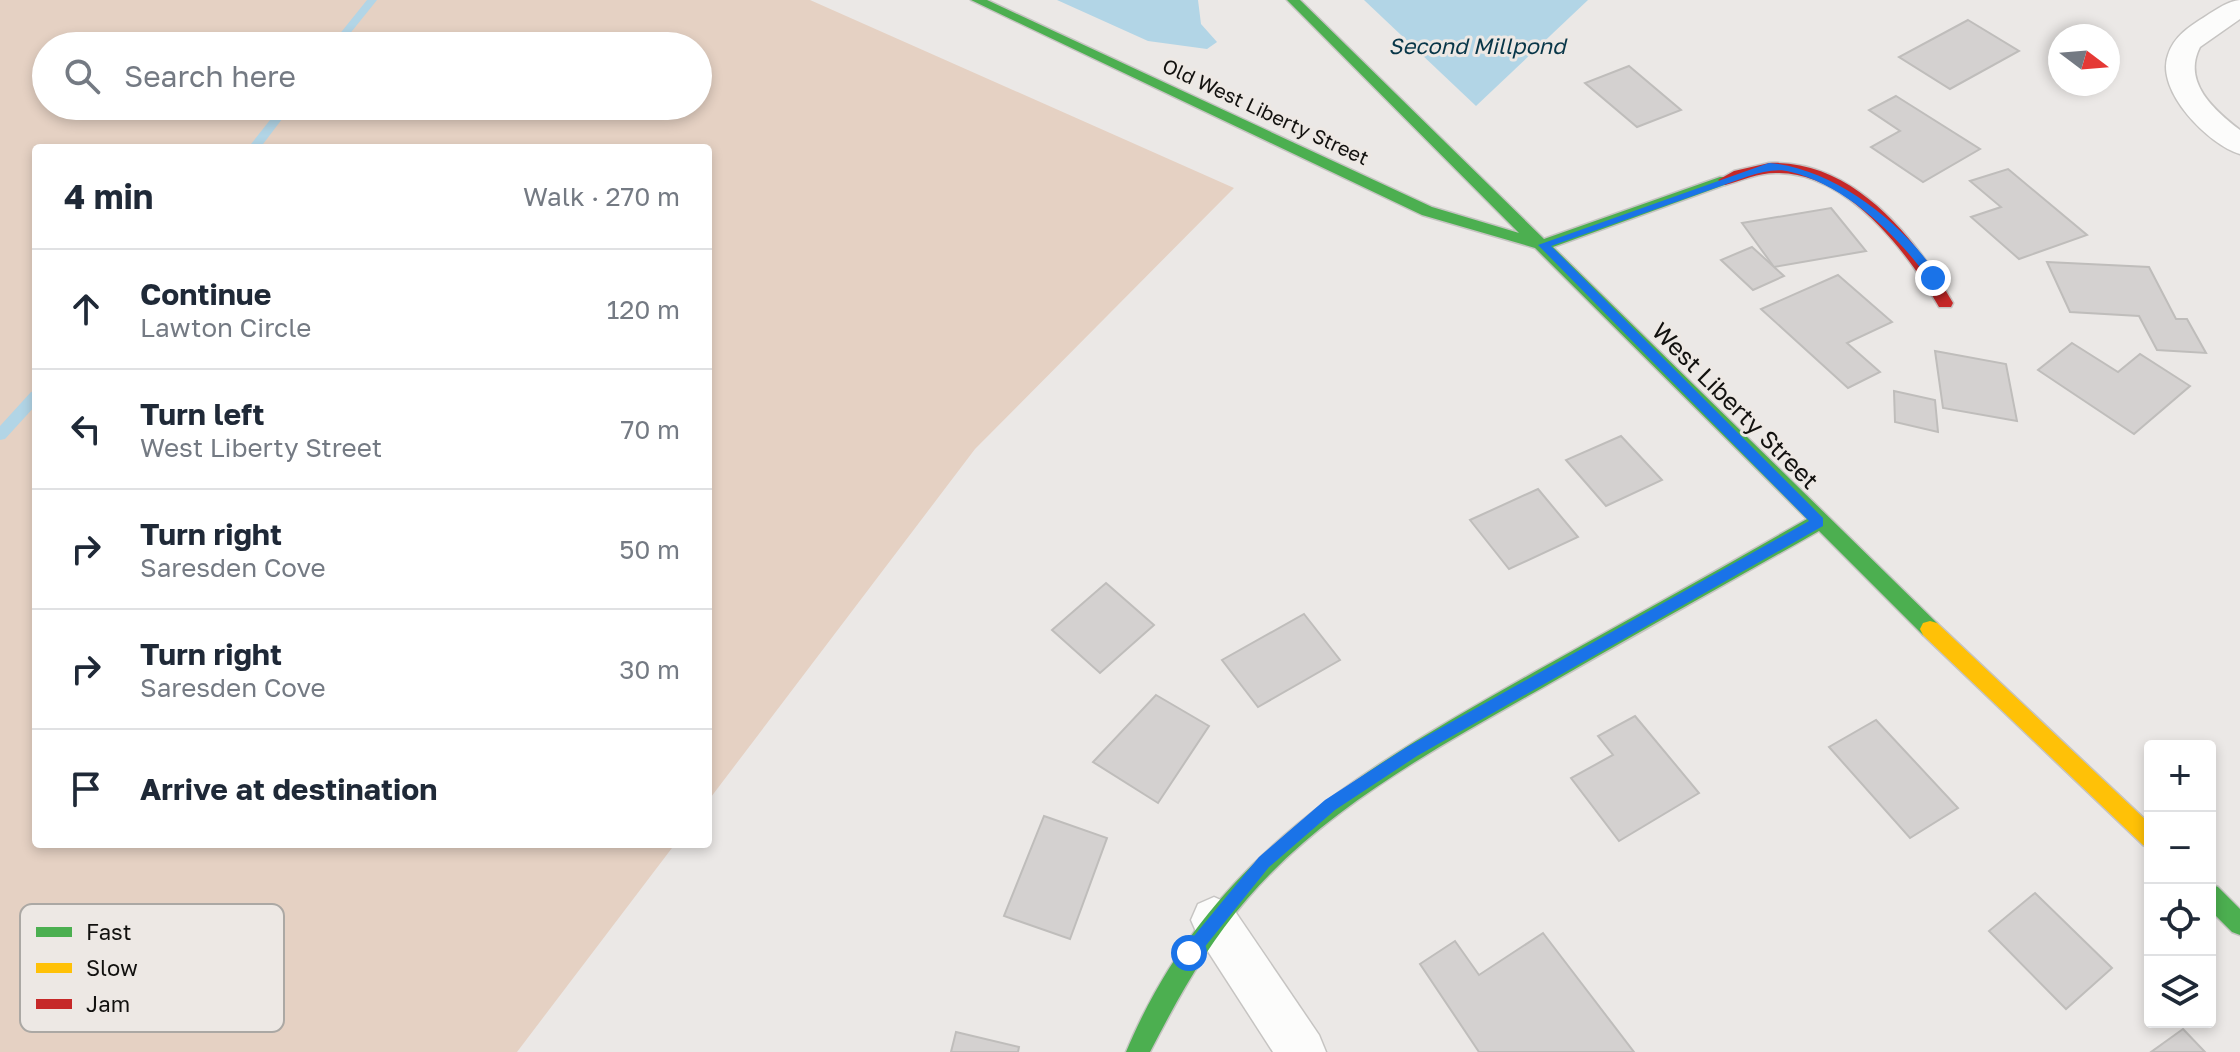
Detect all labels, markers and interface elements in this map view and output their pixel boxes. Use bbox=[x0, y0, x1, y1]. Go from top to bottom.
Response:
north arrow bbox=[2048, 24, 2120, 96]
search box bbox=[32, 32, 712, 120]
water label: Second Millpond bbox=[1388, 32, 1568, 59]
street label: Old West Liberty Street bbox=[1159, 53, 1373, 169]
icon: search bbox=[60, 54, 104, 98]
text: Search here bbox=[124, 58, 296, 94]
text: 4 min bbox=[64, 176, 153, 216]
text: Walk · 270 m bbox=[523, 181, 680, 212]
route end bbox=[1915, 260, 1951, 296]
text: Continue bbox=[140, 276, 271, 312]
icon: ahead bbox=[64, 287, 108, 331]
text: 120 m bbox=[607, 294, 680, 325]
text: Lawton Circle bbox=[140, 312, 311, 343]
street label: West Liberty Street bbox=[1647, 316, 1825, 494]
text: Turn left bbox=[140, 396, 265, 432]
icon: left bbox=[64, 407, 108, 451]
text: 70 m bbox=[621, 414, 680, 445]
text: West Liberty Street bbox=[140, 432, 382, 463]
text: Turn right bbox=[140, 516, 282, 552]
icon: right bbox=[64, 527, 108, 571]
text: 50 m bbox=[619, 534, 680, 565]
text: Saresden Cove bbox=[140, 552, 326, 583]
text: Turn right bbox=[140, 636, 282, 672]
icon: right bbox=[64, 647, 108, 691]
text: 30 m bbox=[619, 654, 680, 685]
text: Saresden Cove bbox=[140, 672, 326, 703]
map controls bbox=[2144, 740, 2216, 1028]
button: + bbox=[2144, 740, 2216, 812]
icon: arrive bbox=[64, 767, 108, 811]
text: Arrive at destination bbox=[140, 771, 437, 807]
button: − bbox=[2144, 812, 2216, 884]
button: locate bbox=[2144, 884, 2216, 956]
legend bbox=[20, 904, 284, 1032]
text: Fast bbox=[86, 918, 132, 945]
route start bbox=[1171, 935, 1207, 971]
text: Slow bbox=[86, 954, 138, 981]
button: layers bbox=[2144, 956, 2216, 1028]
text: Jam bbox=[86, 990, 130, 1017]

